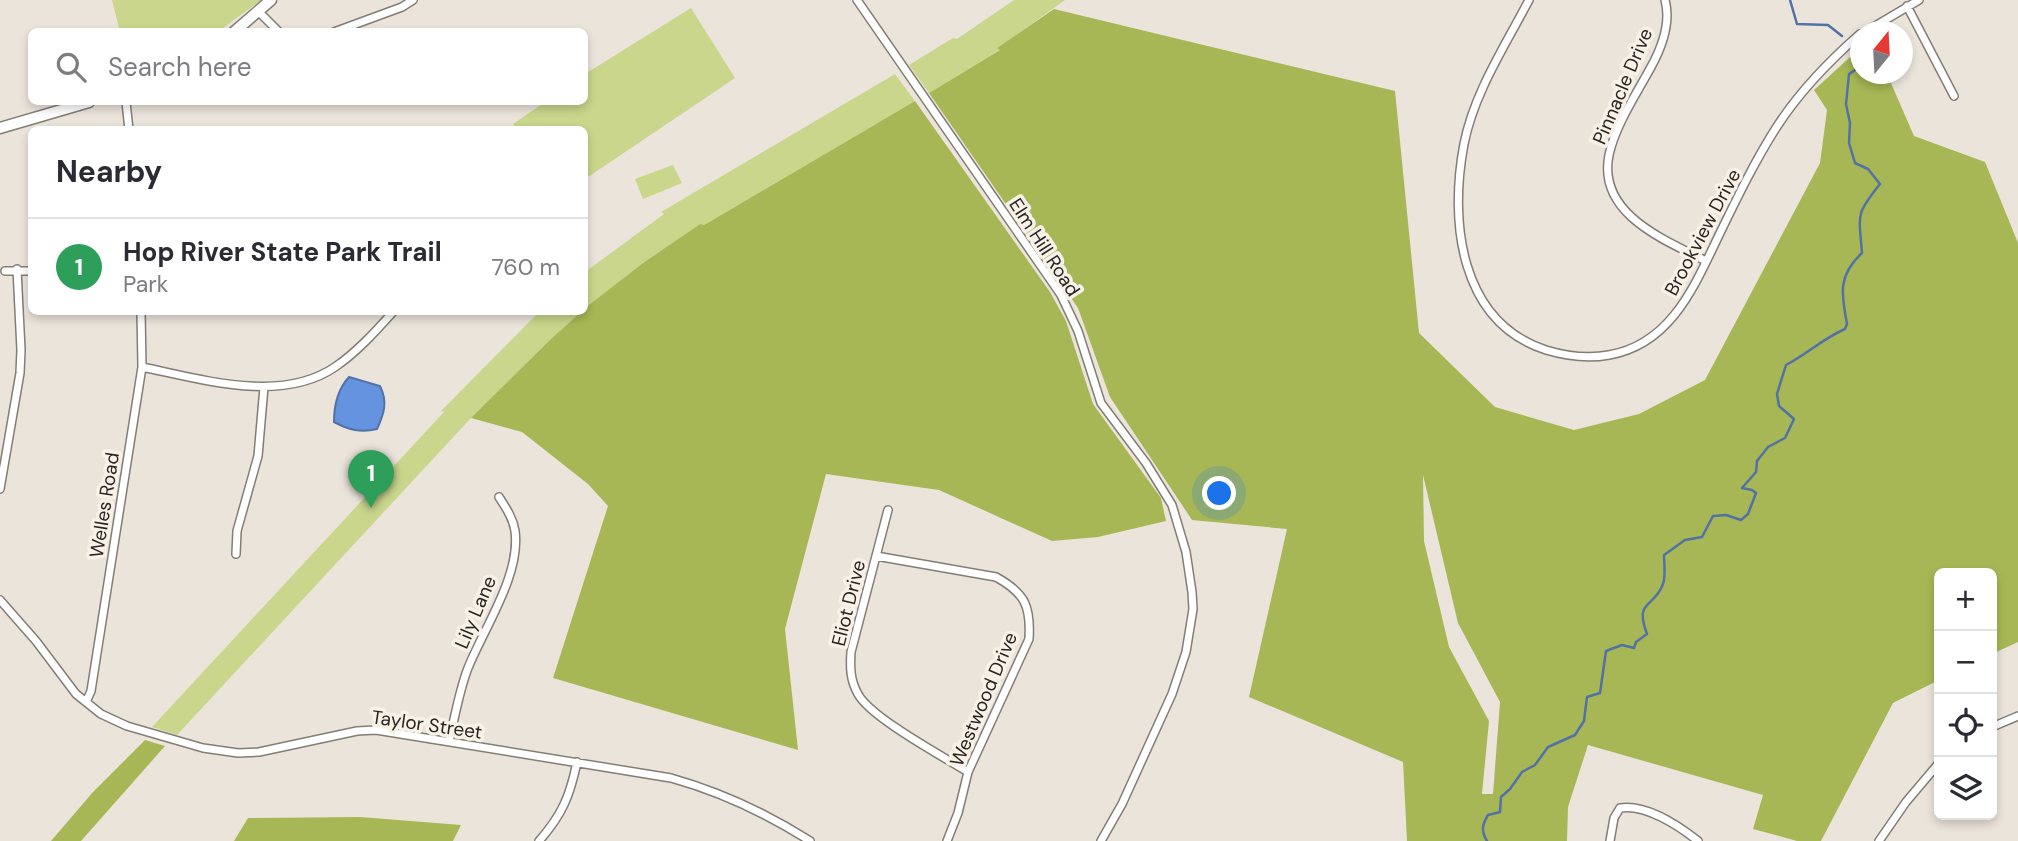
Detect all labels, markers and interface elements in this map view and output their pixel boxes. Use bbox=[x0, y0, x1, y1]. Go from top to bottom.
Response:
north arrow bbox=[1850, 21, 1913, 84]
street label: Pinnacle Drive bbox=[1587, 24, 1658, 148]
search box bbox=[28, 28, 588, 105]
icon: search bbox=[52, 48, 90, 86]
text: Search here bbox=[108, 50, 251, 84]
text: Nearby bbox=[56, 152, 162, 191]
street label: Brookview Drive bbox=[1659, 165, 1746, 300]
street label: Elm Hill Road bbox=[1004, 193, 1086, 301]
text: Hop River State Park Trail bbox=[123, 235, 442, 269]
text: 1 bbox=[75, 252, 83, 282]
text: 760 m bbox=[492, 252, 560, 282]
text: Park bbox=[123, 269, 168, 299]
pin: 1 bbox=[348, 450, 394, 508]
street label: Welles Road bbox=[84, 451, 125, 560]
your location bbox=[1202, 476, 1236, 510]
street label: Eliot Drive bbox=[826, 557, 871, 649]
map controls bbox=[1934, 568, 1997, 820]
button: + bbox=[1934, 568, 1997, 631]
street label: Lily Lane bbox=[449, 572, 502, 652]
street label: Westwood Drive bbox=[944, 628, 1023, 770]
button: − bbox=[1934, 631, 1997, 694]
button: locate bbox=[1934, 694, 1997, 757]
street label: Taylor Street bbox=[370, 704, 484, 745]
button: layers bbox=[1934, 757, 1997, 820]

